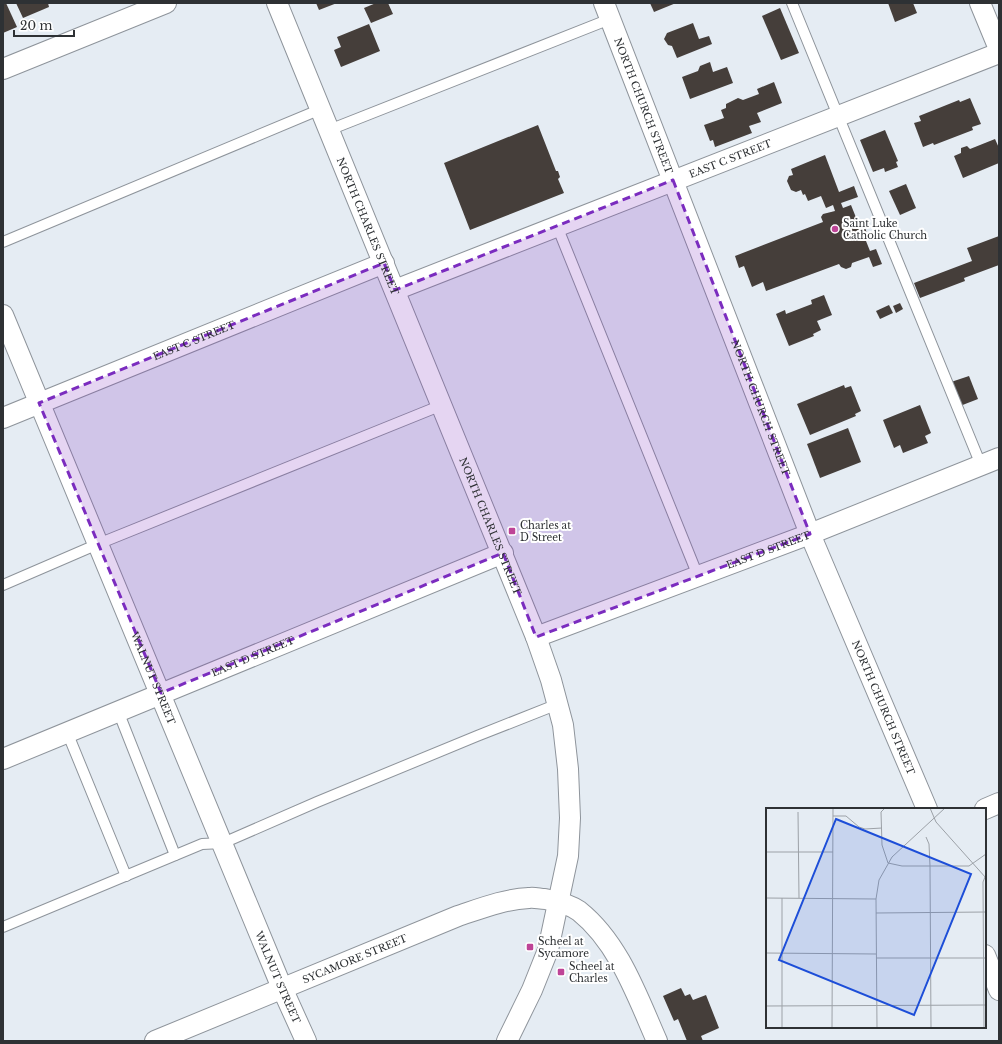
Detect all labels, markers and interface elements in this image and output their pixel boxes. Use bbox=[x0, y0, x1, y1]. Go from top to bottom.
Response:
scale bar bbox=[14, 12, 74, 38]
text: 20 m bbox=[20, 18, 52, 33]
street label: NORTH CHURCH STREET bbox=[611, 36, 676, 176]
street label: EAST C STREET bbox=[687, 137, 774, 181]
street label: NORTH CHARLES STREET bbox=[334, 155, 402, 297]
place label: Saint Luke Catholic Church bbox=[843, 217, 927, 242]
marker: Saint Luke Catholic Church bbox=[830, 224, 840, 234]
street label: EAST C STREET bbox=[151, 318, 237, 363]
street label: NORTH CHURCH STREET bbox=[728, 338, 793, 478]
street label: NORTH CHARLES STREET bbox=[456, 455, 524, 597]
place label: Charles at D Street bbox=[520, 519, 571, 544]
marker: Charles at D Street bbox=[507, 526, 517, 536]
street label: EAST D STREET bbox=[725, 529, 812, 572]
street label: WALNUT STREET bbox=[128, 629, 178, 727]
street label: EAST D STREET bbox=[209, 634, 296, 679]
street label: NORTH CHURCH STREET bbox=[849, 638, 918, 777]
inset map bbox=[766, 808, 986, 1028]
street label: WALNUT STREET bbox=[252, 928, 303, 1026]
street label: SYCAMORE STREET bbox=[301, 932, 409, 986]
place label: Scheel at Sycamore bbox=[538, 935, 589, 960]
marker: Scheel at Sycamore bbox=[525, 942, 535, 952]
place label: Scheel at Charles bbox=[569, 960, 615, 985]
marker: Scheel at Charles bbox=[556, 967, 566, 977]

